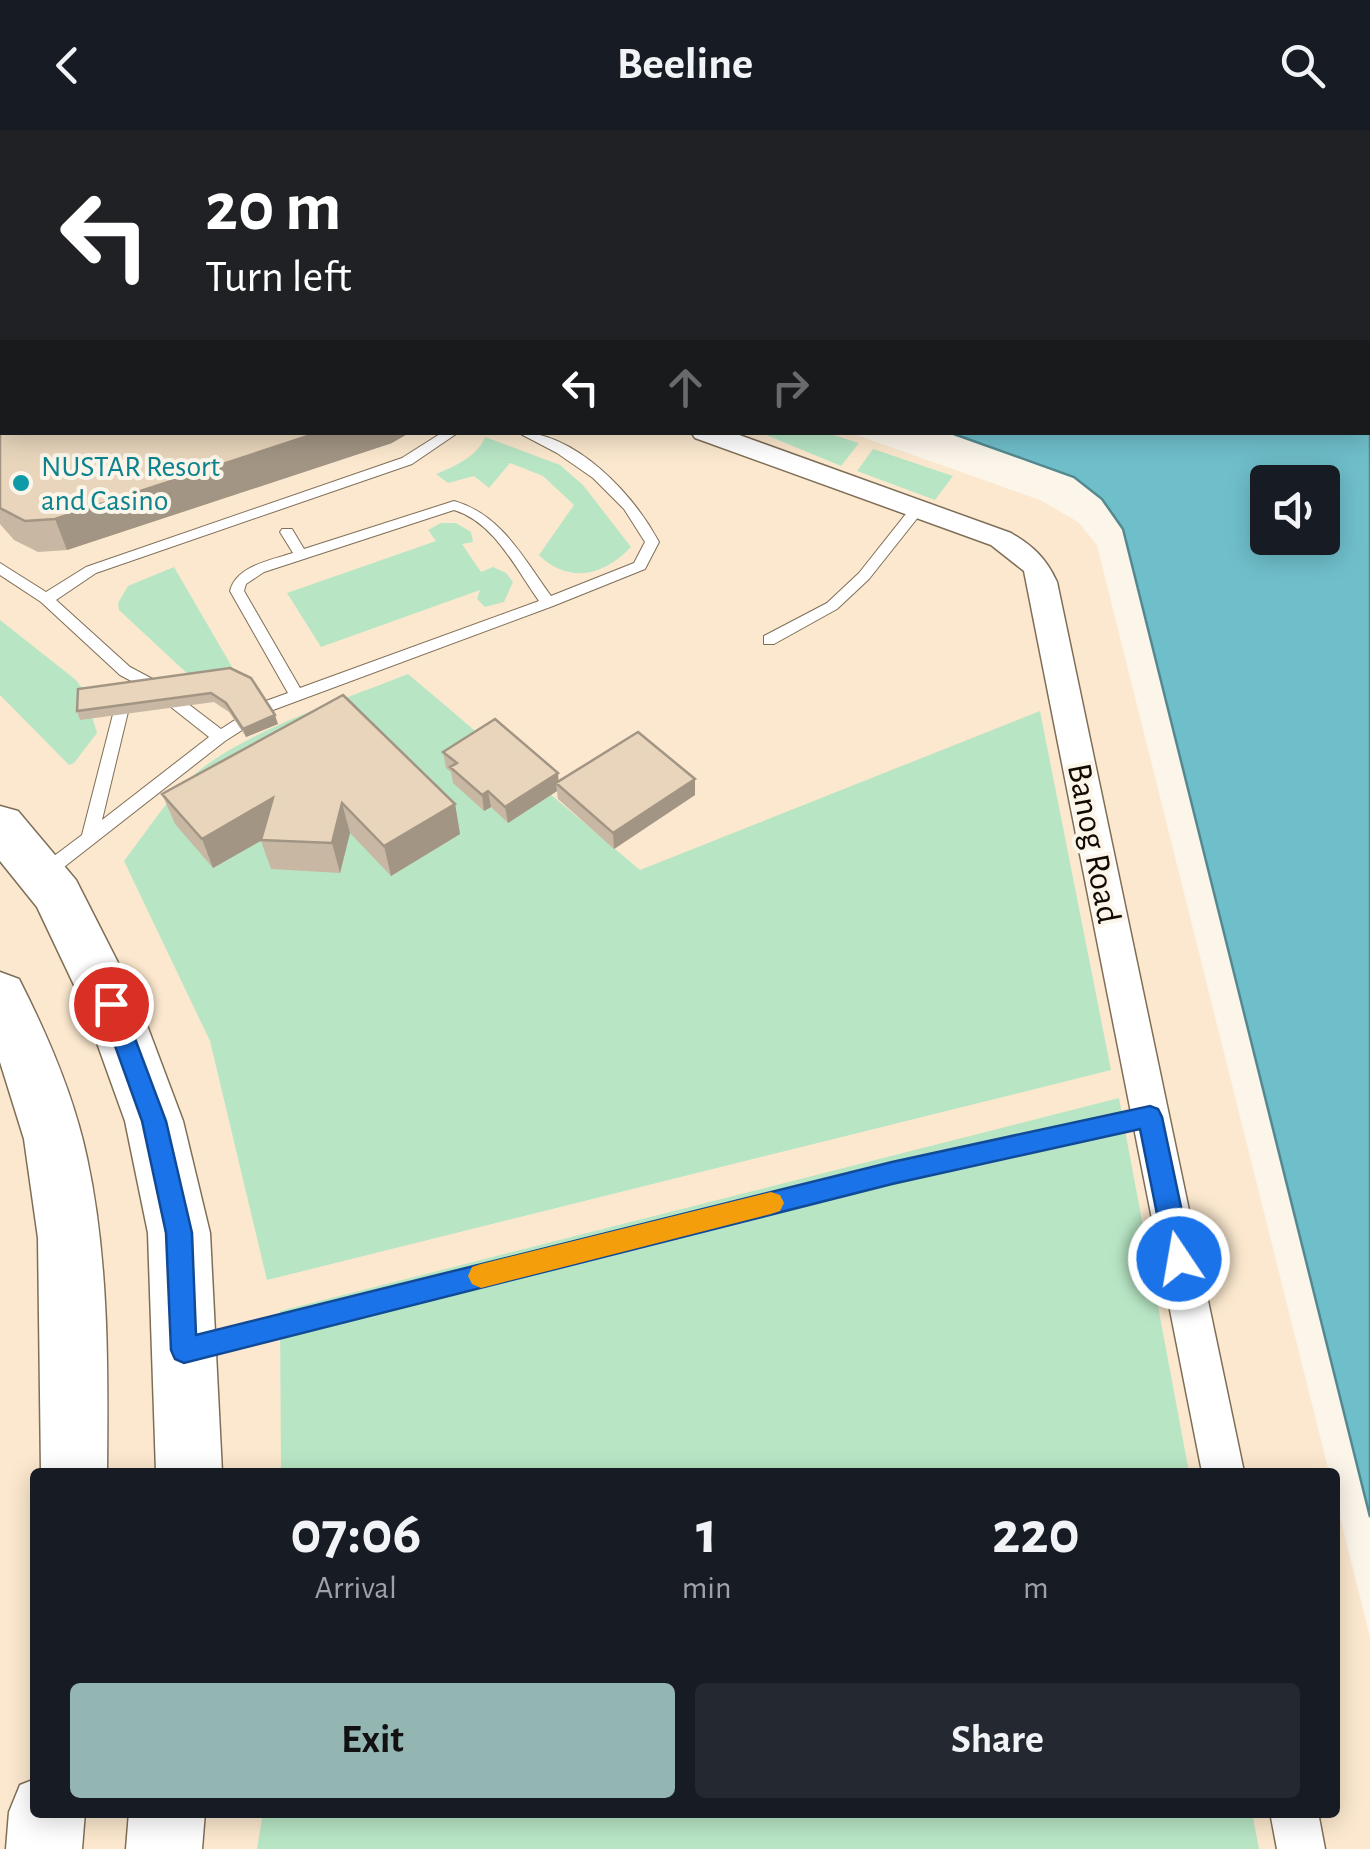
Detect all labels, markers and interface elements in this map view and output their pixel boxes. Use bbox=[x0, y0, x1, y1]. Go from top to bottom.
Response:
icon: back bbox=[40, 38, 95, 93]
icon: search bbox=[1275, 38, 1330, 93]
text: Beeline bbox=[617, 42, 753, 87]
icon: left bbox=[40, 170, 170, 300]
text: 20 m bbox=[205, 173, 342, 243]
text: Turn left bbox=[205, 255, 352, 300]
icon: left bbox=[553, 360, 608, 415]
icon: ahead bbox=[658, 360, 713, 415]
icon: right bbox=[763, 360, 818, 415]
place label: NUSTAR Resort and Casino bbox=[41, 452, 221, 516]
map controls bbox=[1250, 465, 1340, 555]
button: sound bbox=[1250, 465, 1340, 555]
marker: NUSTAR Resort and Casino bbox=[10, 472, 32, 494]
street label: Banog Road bbox=[1061, 760, 1126, 926]
pin bbox=[69, 962, 154, 1047]
icon: arrive bbox=[84, 977, 139, 1032]
position arrow bbox=[1127, 1207, 1231, 1311]
text: 07:06 bbox=[290, 1504, 421, 1564]
text: 1 bbox=[696, 1504, 718, 1564]
text: 220 bbox=[992, 1504, 1080, 1564]
text: Arrival bbox=[315, 1572, 397, 1604]
text: min bbox=[682, 1572, 732, 1604]
text: m bbox=[1023, 1572, 1049, 1604]
button: Exit bbox=[70, 1683, 675, 1798]
button: Share bbox=[695, 1683, 1300, 1798]

